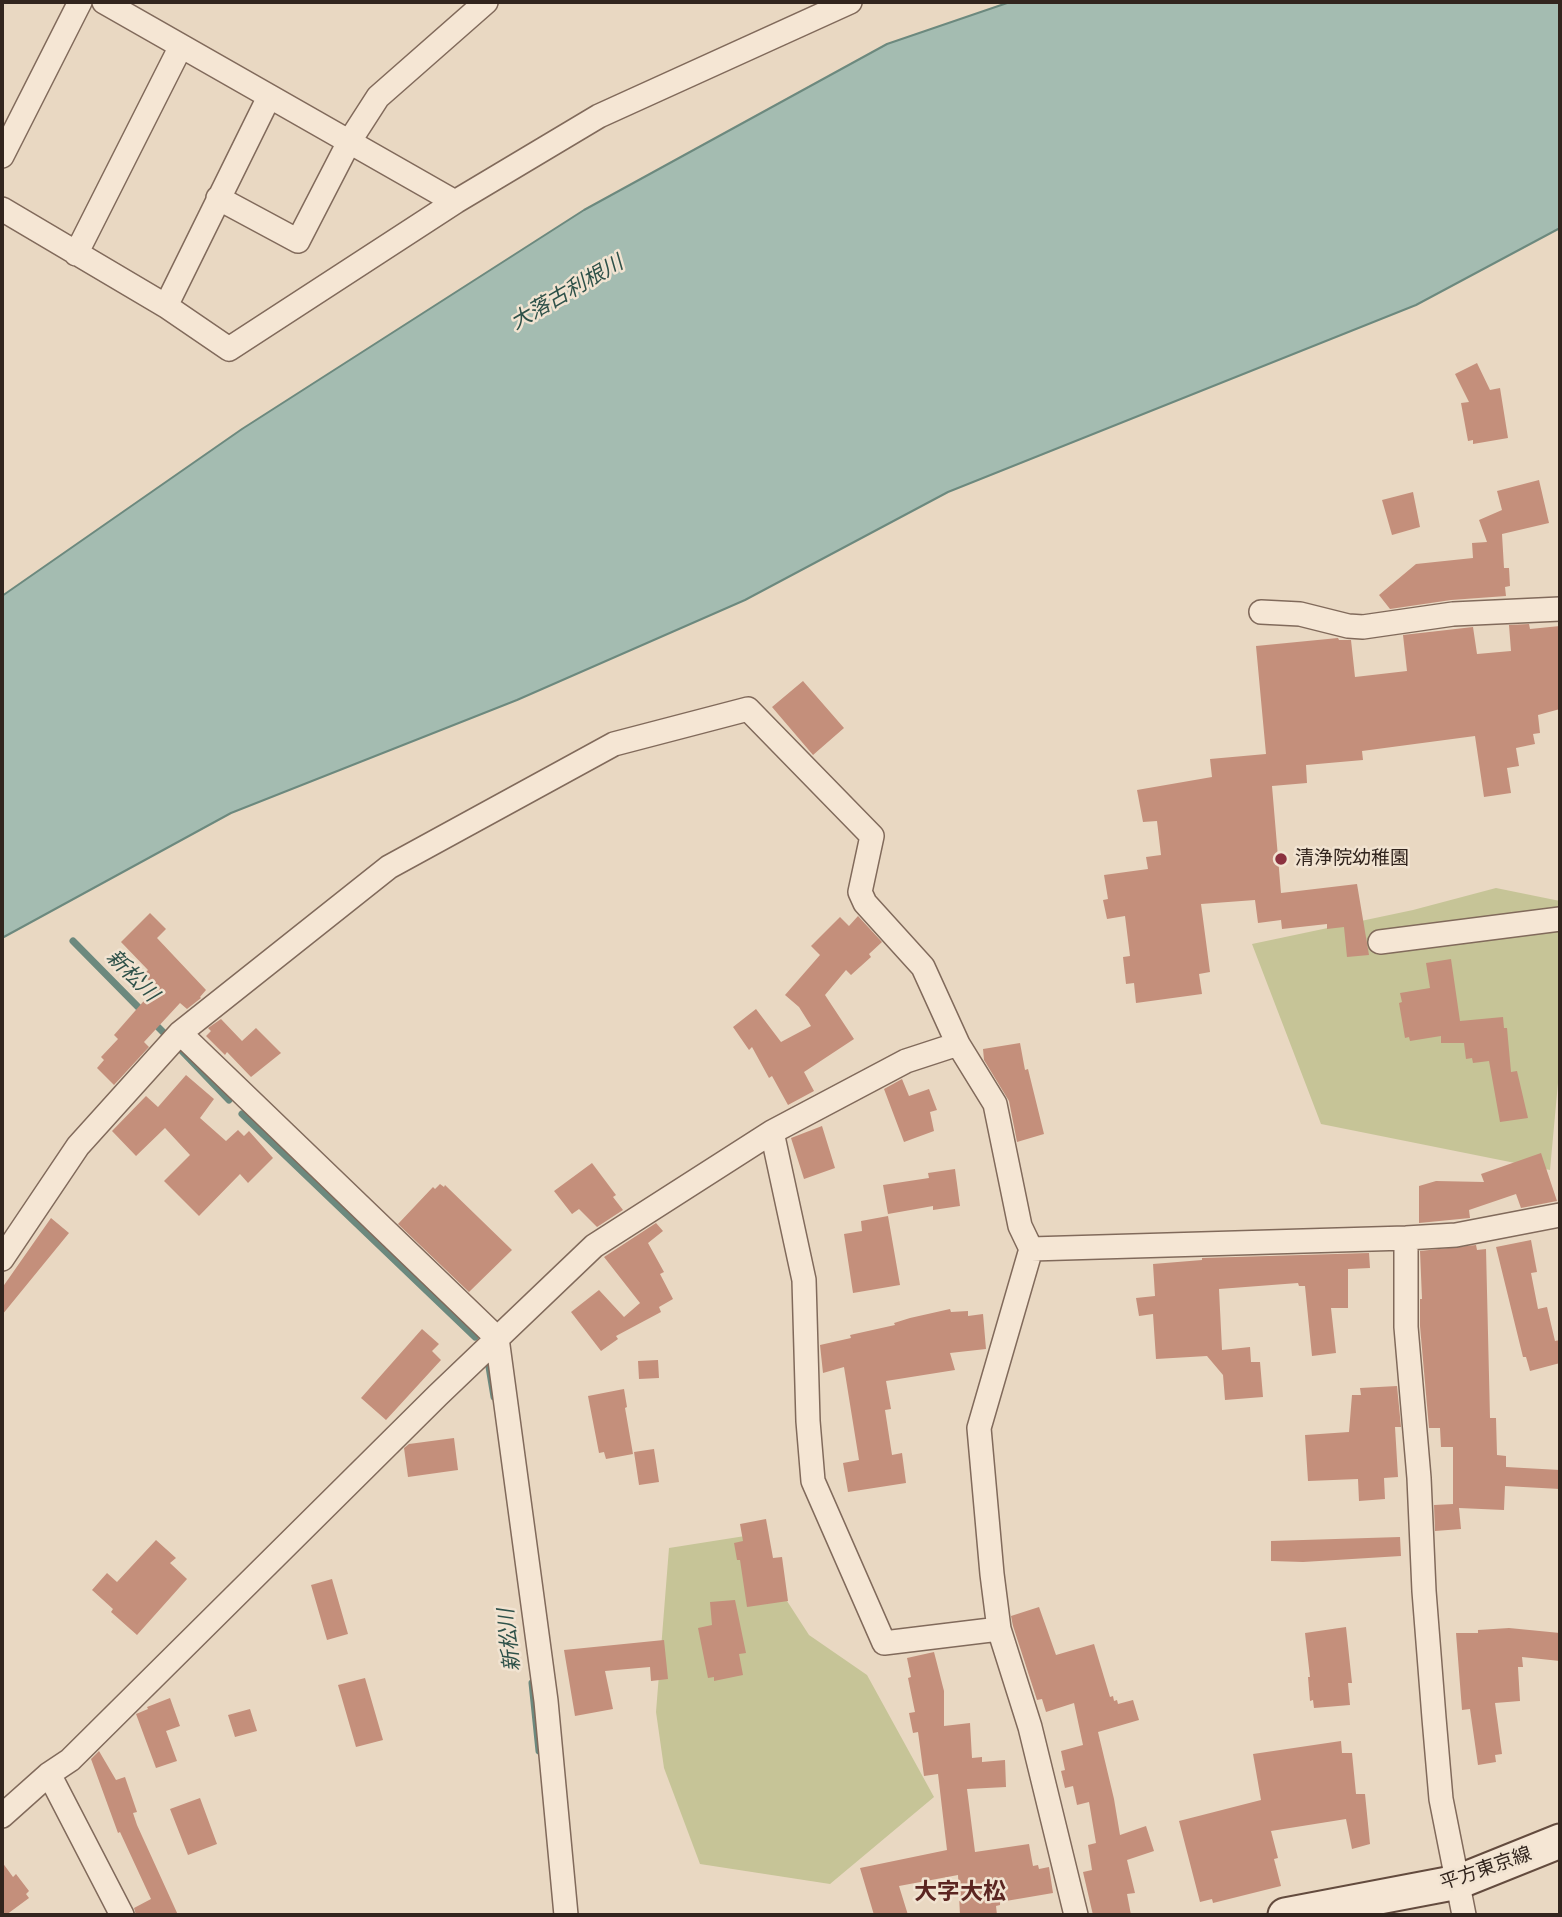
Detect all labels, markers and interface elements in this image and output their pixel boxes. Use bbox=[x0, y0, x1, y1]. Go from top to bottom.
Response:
water label: 大落古利根川 bbox=[506, 251, 628, 335]
place label: 清浄院幼稚園 bbox=[1295, 848, 1409, 870]
marker: 清浄院幼稚園 bbox=[1273, 851, 1289, 867]
water label: 新松川 bbox=[101, 945, 163, 1007]
water label: 新松川 bbox=[494, 1607, 526, 1673]
street label: 平方東京線 bbox=[1437, 1843, 1535, 1895]
district label: 大字大松 bbox=[914, 1878, 1006, 1906]

